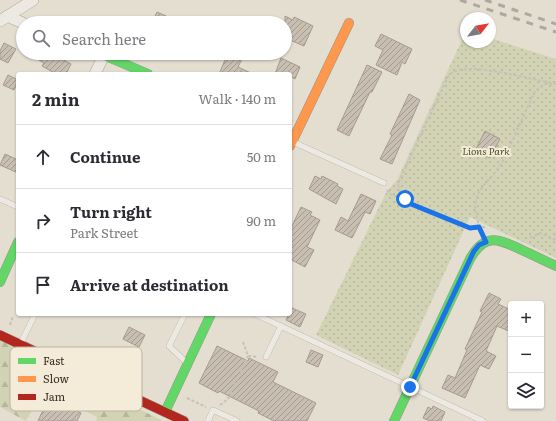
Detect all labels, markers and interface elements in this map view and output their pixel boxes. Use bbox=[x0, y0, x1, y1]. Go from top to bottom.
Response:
north arrow bbox=[460, 12, 496, 48]
search box bbox=[16, 16, 292, 60]
icon: search bbox=[30, 27, 52, 49]
text: Search here bbox=[62, 27, 146, 50]
text: 2 min bbox=[32, 86, 80, 111]
text: Walk · 140 m bbox=[199, 89, 276, 108]
park label: Lions Park bbox=[462, 143, 510, 158]
text: Continue bbox=[70, 145, 140, 168]
icon: ahead bbox=[32, 146, 54, 168]
text: 50 m bbox=[247, 147, 276, 166]
route start bbox=[396, 190, 414, 208]
text: Turn right bbox=[70, 200, 152, 223]
icon: right bbox=[32, 210, 54, 232]
text: 90 m bbox=[246, 211, 276, 230]
text: Park Street bbox=[70, 223, 138, 242]
text: Arrive at destination bbox=[70, 273, 229, 296]
icon: arrive bbox=[32, 274, 54, 296]
map controls bbox=[508, 301, 544, 409]
button: + bbox=[508, 301, 544, 337]
button: − bbox=[508, 337, 544, 373]
legend bbox=[10, 347, 142, 411]
text: Fast bbox=[43, 352, 65, 368]
text: Slow bbox=[43, 370, 69, 386]
button: layers bbox=[508, 373, 544, 409]
route end bbox=[401, 378, 419, 396]
text: Jam bbox=[43, 388, 66, 404]

